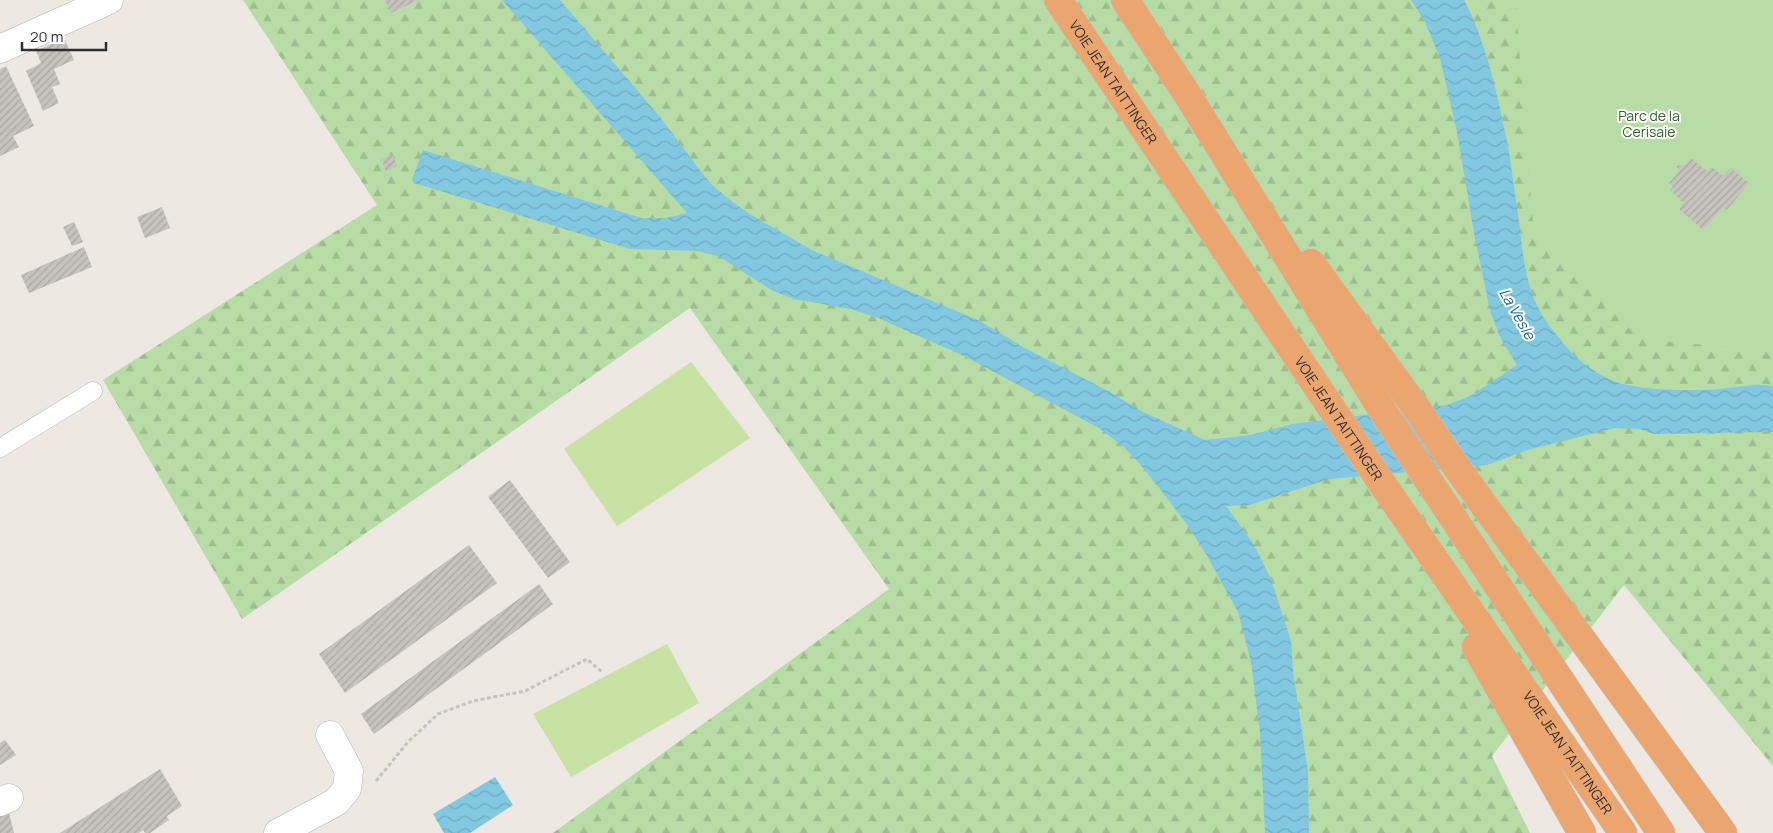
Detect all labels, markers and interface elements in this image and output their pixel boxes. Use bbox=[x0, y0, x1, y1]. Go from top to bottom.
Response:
street label: VOIE JEAN TAITTINGER bbox=[1065, 16, 1162, 148]
scale bar bbox=[22, 20, 106, 52]
text: 20 m bbox=[30, 26, 63, 47]
park label: Parc de la Cerisaie bbox=[1618, 106, 1680, 141]
water label: La Vesle bbox=[1494, 284, 1541, 344]
street label: VOIE JEAN TAITTINGER bbox=[1291, 353, 1387, 484]
street label: VOIE JEAN TAITTINGER bbox=[1519, 687, 1617, 818]

